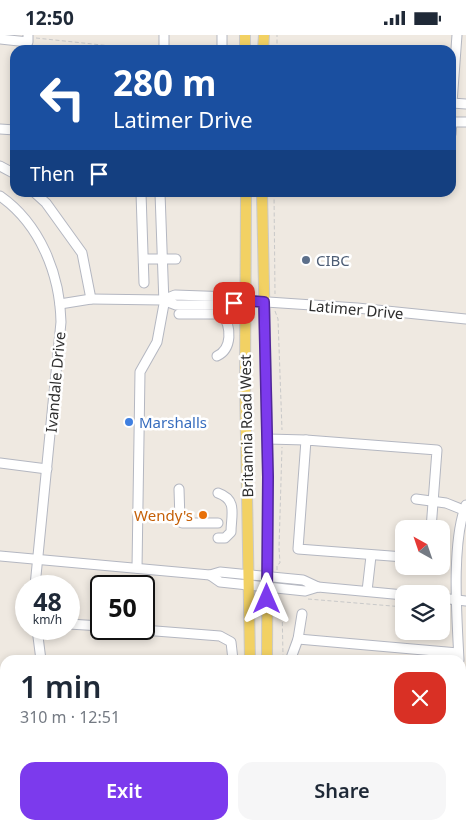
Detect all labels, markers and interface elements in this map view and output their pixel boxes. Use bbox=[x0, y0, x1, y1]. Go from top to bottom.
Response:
text: 12:50 bbox=[25, 5, 74, 31]
text: 280 m bbox=[113, 59, 216, 106]
icon: left bbox=[30, 65, 95, 130]
text: Latimer Drive bbox=[113, 104, 253, 134]
icon: arrive bbox=[85, 160, 113, 188]
text: Then bbox=[30, 161, 75, 187]
place label: CIBC bbox=[316, 250, 350, 270]
marker: CIBC bbox=[300, 254, 312, 266]
pin bbox=[213, 282, 255, 324]
icon: arrive bbox=[220, 289, 248, 317]
street label: Latimer Drive bbox=[308, 295, 404, 323]
street label: Ivandale Drive bbox=[41, 331, 69, 433]
street label: Britannia Road West bbox=[235, 354, 257, 498]
place label: Marshalls bbox=[139, 412, 207, 432]
marker: Marshalls bbox=[123, 416, 135, 428]
place label: Wendy's bbox=[134, 505, 193, 525]
marker: Wendy's bbox=[197, 509, 209, 521]
north arrow bbox=[395, 520, 450, 575]
map controls bbox=[395, 520, 450, 640]
position arrow bbox=[240, 572, 292, 624]
speed limit sign: 50 bbox=[90, 575, 155, 640]
text: 48 bbox=[33, 584, 62, 618]
button: layers bbox=[395, 585, 450, 640]
text: km/h bbox=[33, 611, 62, 628]
text: 1 min bbox=[20, 666, 101, 707]
button: close bbox=[394, 672, 446, 724]
text: 310 m · 12:51 bbox=[20, 706, 120, 728]
button: Exit bbox=[20, 762, 228, 820]
button: Share bbox=[238, 762, 446, 820]

